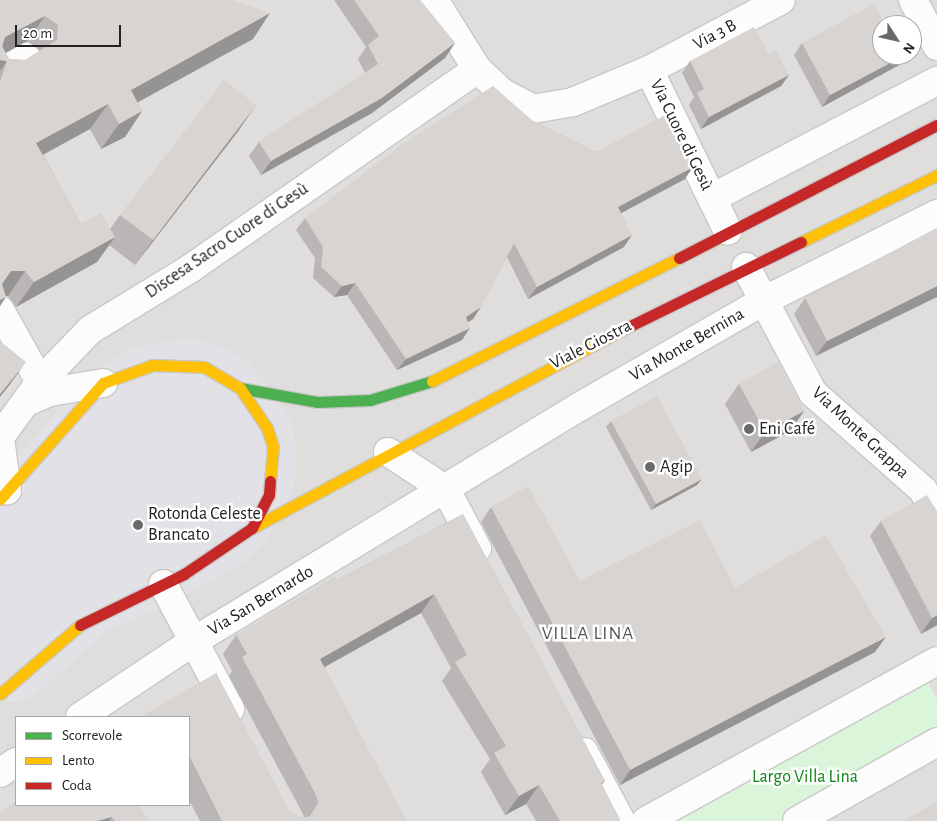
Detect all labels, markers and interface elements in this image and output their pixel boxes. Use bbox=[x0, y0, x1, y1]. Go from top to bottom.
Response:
scale bar bbox=[18, 15, 124, 47]
street label: Via 3 B bbox=[690, 15, 740, 55]
north arrow bbox=[872, 15, 922, 65]
text: 20 m bbox=[23, 26, 52, 41]
text: N bbox=[900, 40, 917, 56]
street label: Via Cuore di Gesù bbox=[645, 76, 717, 194]
street label: Discesa Sacro Cuore di Gesù bbox=[141, 178, 313, 304]
street label: Via Monte Bernina bbox=[626, 303, 748, 387]
street label: Viale Giostra bbox=[546, 315, 636, 375]
street label: Via Monte Grappa bbox=[807, 382, 913, 484]
place label: Eni Café bbox=[759, 418, 815, 440]
marker: Eni Café bbox=[743, 423, 755, 435]
place label: Agip bbox=[660, 456, 693, 478]
marker: Agip bbox=[644, 461, 656, 473]
place label: Rotonda Celeste Brancato bbox=[148, 504, 261, 546]
marker: Rotonda Celeste Brancato bbox=[132, 519, 144, 531]
street label: Via San Bernardo bbox=[204, 561, 318, 641]
district label: VILLA LINA bbox=[540, 623, 636, 645]
legend bbox=[15, 716, 190, 806]
text: Scorrevole bbox=[62, 728, 122, 743]
text: Lento bbox=[62, 753, 95, 768]
park label: Largo Villa Lina bbox=[752, 766, 858, 788]
text: Coda bbox=[62, 778, 92, 793]

